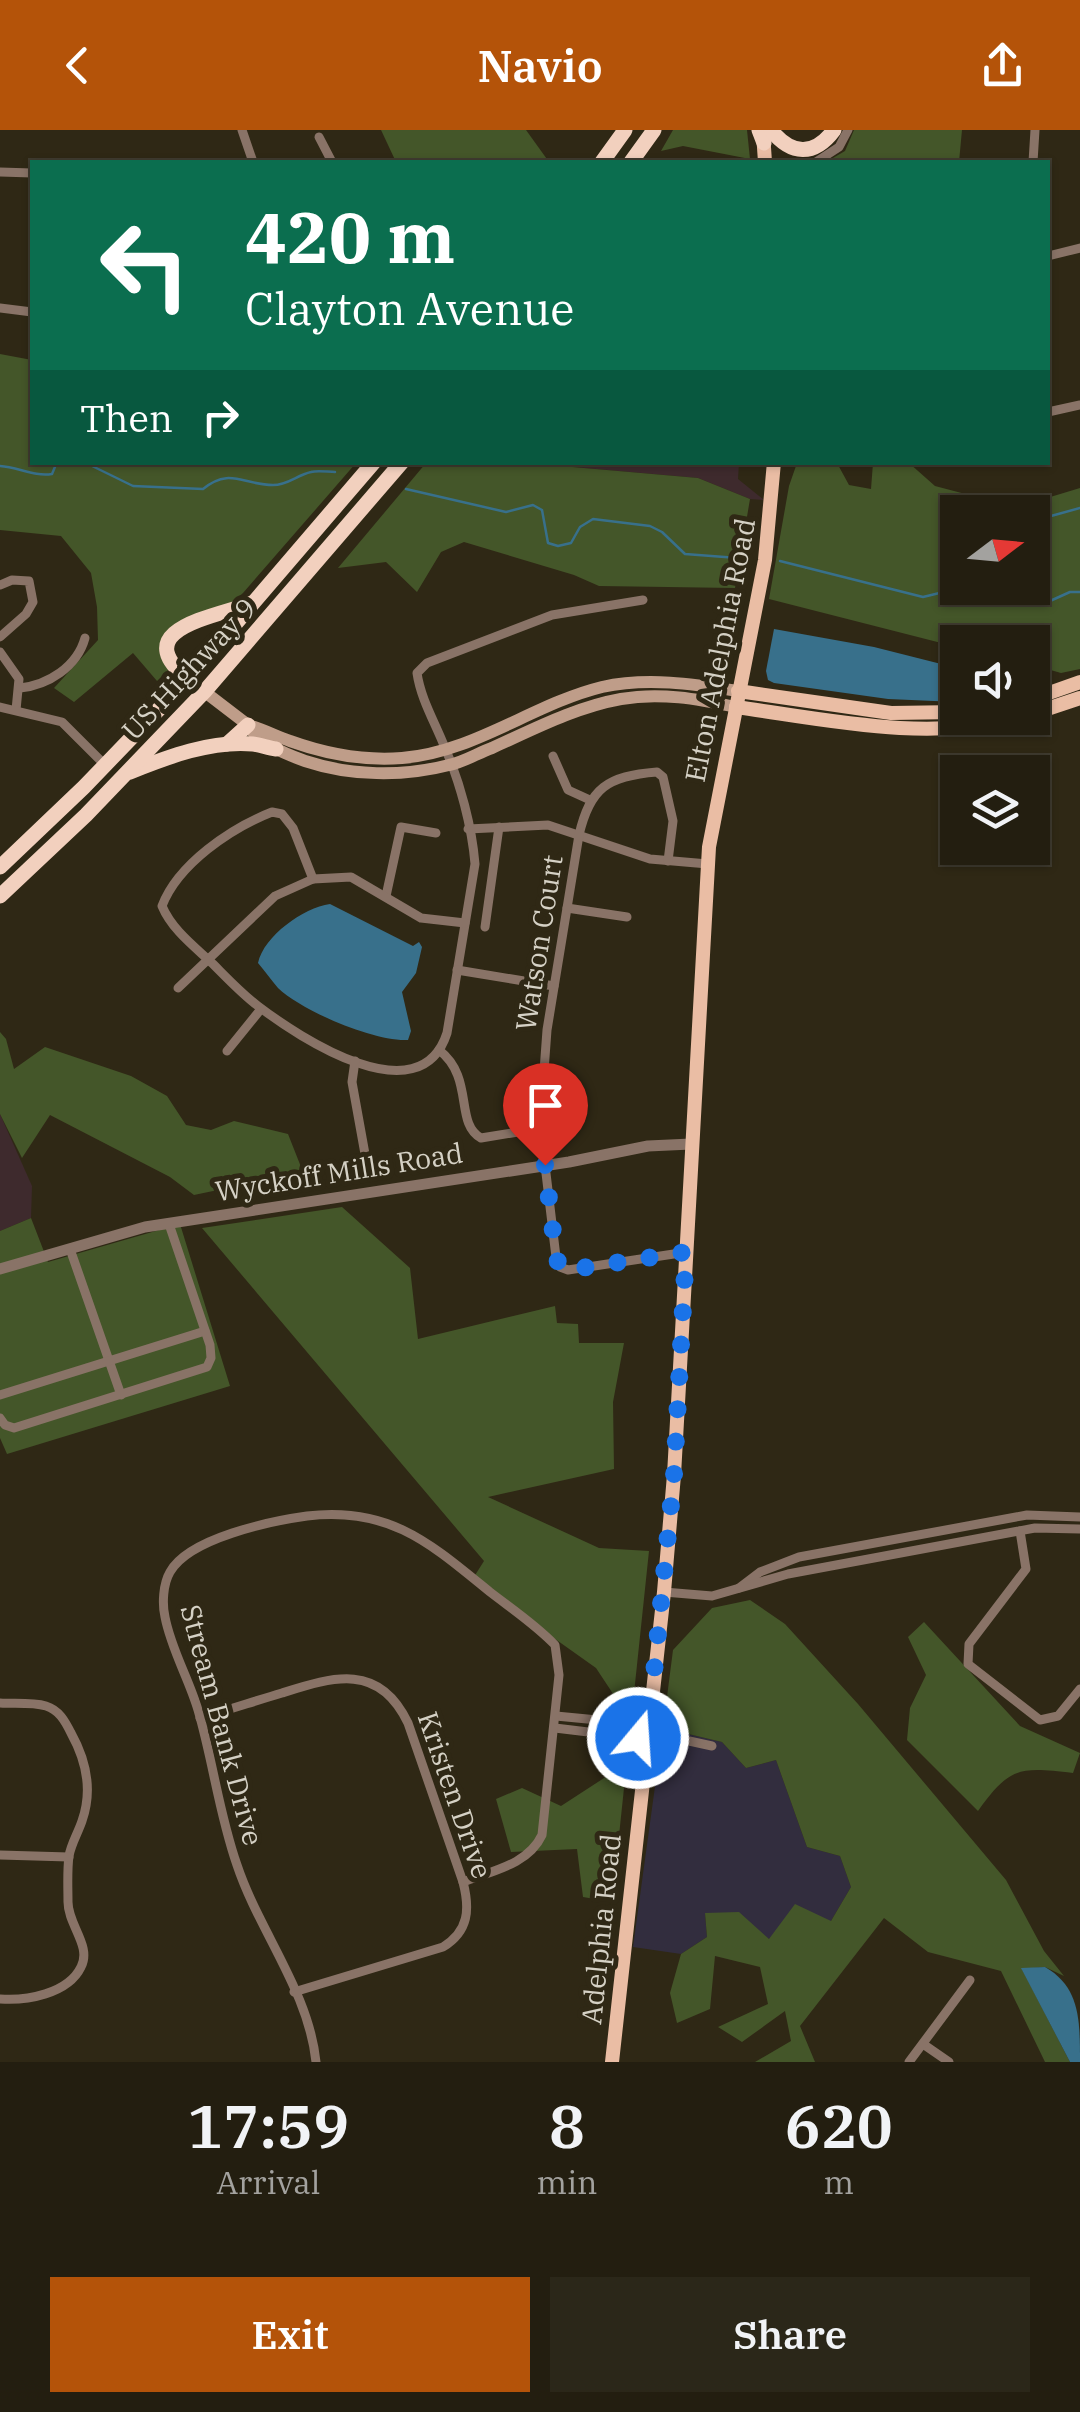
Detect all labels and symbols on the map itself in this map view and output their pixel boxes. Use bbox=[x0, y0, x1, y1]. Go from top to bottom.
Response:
north arrow bbox=[940, 495, 1050, 605]
street label: Elton Adelphia Road bbox=[676, 515, 763, 785]
street label: US Highway 9 bbox=[113, 590, 264, 748]
street label: Watson Court bbox=[506, 852, 571, 1034]
pin bbox=[503, 1063, 588, 1166]
street label: Wyckoff Mills Road bbox=[212, 1134, 465, 1209]
street label: Stream Bank Drive bbox=[173, 1600, 272, 1849]
position arrow bbox=[586, 1686, 690, 1790]
street label: Kristen Drive bbox=[410, 1706, 501, 1883]
street label: Adelphia Road bbox=[572, 1832, 629, 2026]

